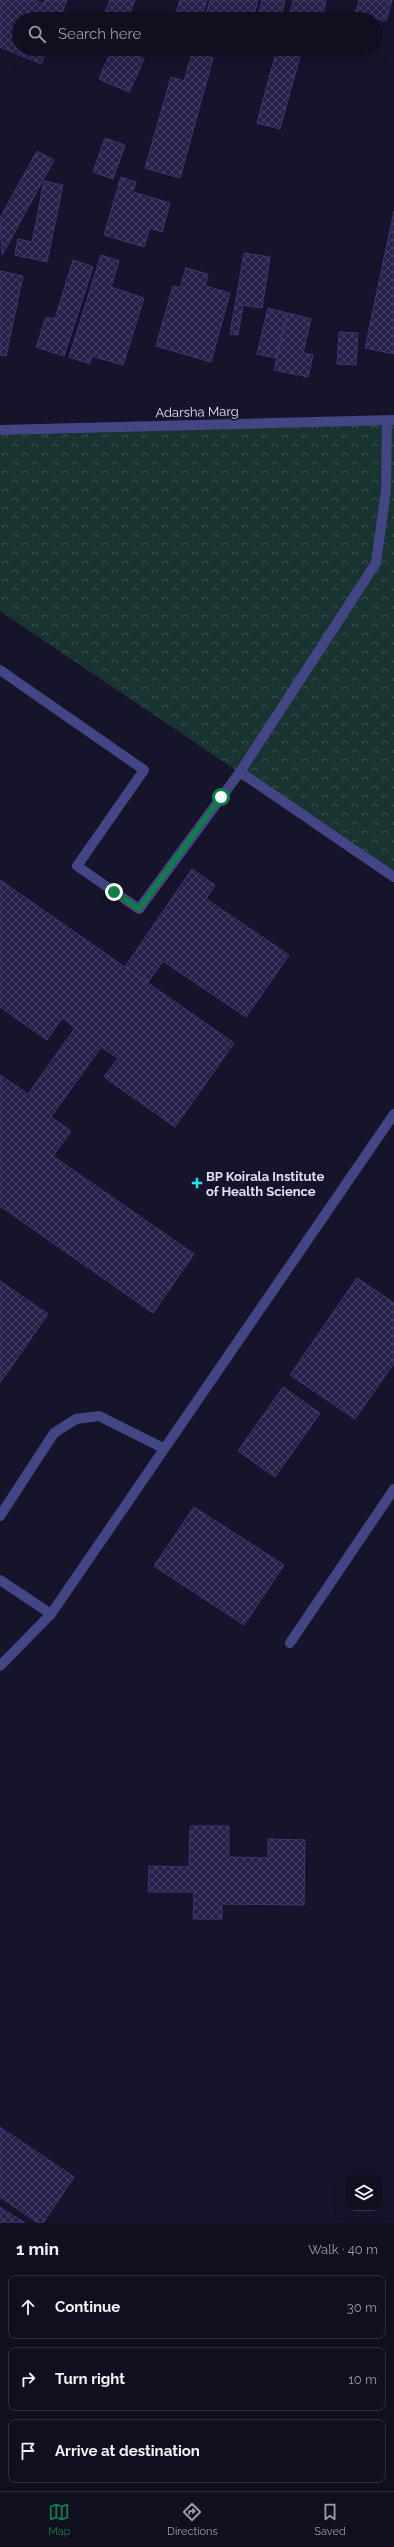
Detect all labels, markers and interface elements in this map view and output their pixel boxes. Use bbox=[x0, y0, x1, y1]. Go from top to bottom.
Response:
search box bbox=[12, 12, 382, 56]
icon: search bbox=[26, 23, 48, 45]
text: Search here bbox=[58, 25, 141, 43]
street label: Adarsha Marg bbox=[155, 404, 239, 420]
route start bbox=[212, 788, 230, 806]
route end bbox=[105, 883, 123, 901]
place label: BP Koirala Institute of Health Science bbox=[206, 1169, 324, 1199]
marker: BP Koirala Institute of Health Science bbox=[191, 1177, 203, 1189]
map controls bbox=[346, 2175, 382, 2211]
button: layers bbox=[346, 2175, 382, 2211]
text: 1 min bbox=[16, 2239, 59, 2259]
text: Walk · 40 m bbox=[308, 2242, 378, 2257]
icon: ahead bbox=[17, 2296, 39, 2318]
text: Continue bbox=[55, 2298, 120, 2316]
text: 30 m bbox=[347, 2300, 377, 2315]
icon: right bbox=[17, 2368, 39, 2390]
text: Turn right bbox=[55, 2370, 125, 2388]
text: 10 m bbox=[348, 2372, 377, 2387]
icon: arrive bbox=[17, 2440, 39, 2462]
text: Arrive at destination bbox=[55, 2442, 200, 2460]
tab: Map bbox=[48, 2501, 71, 2538]
tab: Directions bbox=[167, 2501, 218, 2538]
tab: Saved bbox=[314, 2501, 346, 2538]

